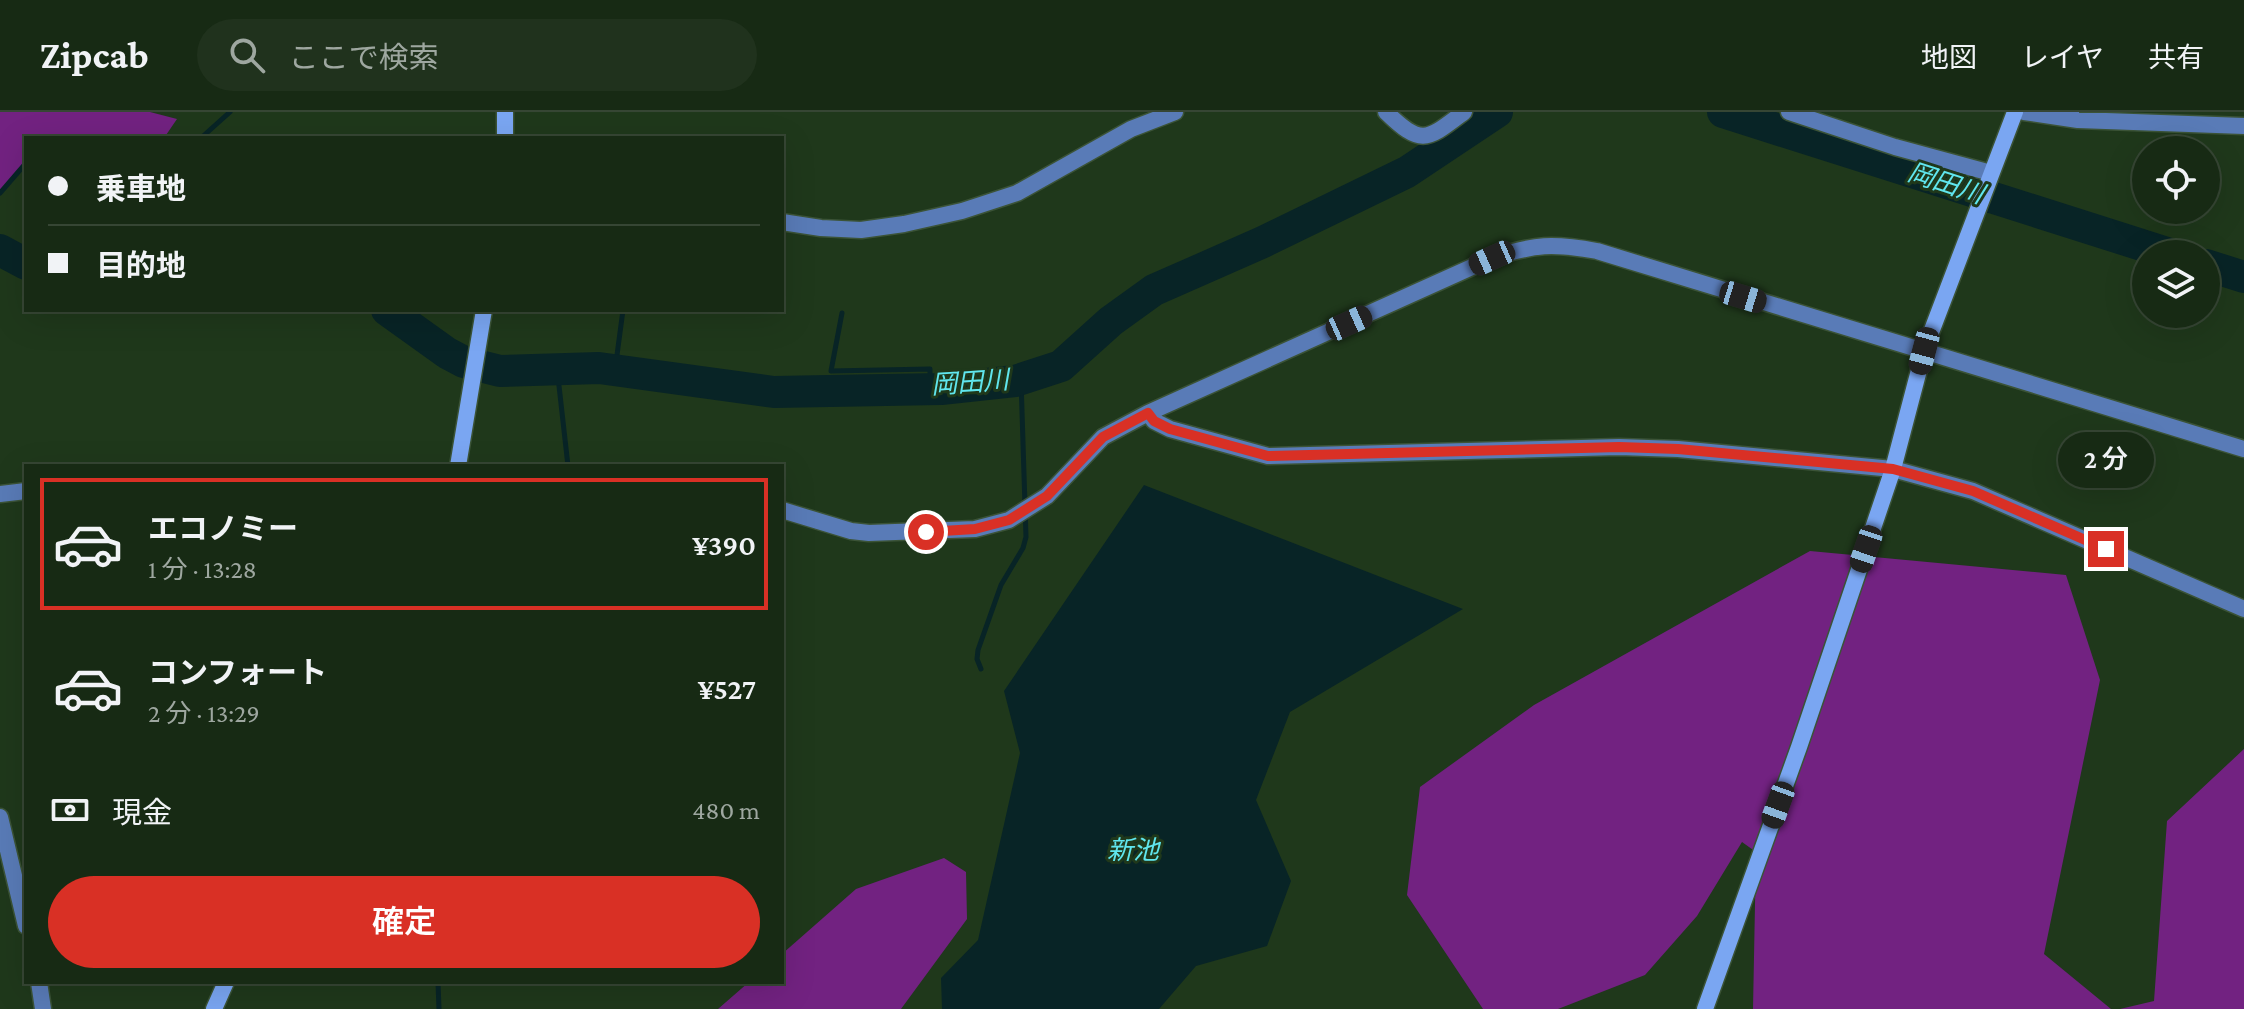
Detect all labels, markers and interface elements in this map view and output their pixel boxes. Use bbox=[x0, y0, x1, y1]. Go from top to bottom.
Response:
search box bbox=[197, 19, 757, 91]
icon: search bbox=[225, 33, 269, 77]
text: Zipcab bbox=[40, 34, 149, 76]
text: ここで検索 bbox=[289, 41, 439, 74]
text: 地図 bbox=[1921, 42, 1977, 73]
text: レイヤ bbox=[2021, 42, 2104, 73]
text: 共有 bbox=[2148, 42, 2204, 73]
map controls bbox=[2132, 136, 2220, 328]
button: locate bbox=[2132, 136, 2220, 224]
water label: 岡田川 bbox=[1904, 158, 1990, 210]
text: 乗車地 bbox=[96, 172, 186, 205]
car bbox=[1465, 237, 1519, 279]
button: layers bbox=[2132, 240, 2220, 328]
text: 目的地 bbox=[96, 249, 186, 282]
car bbox=[1717, 279, 1769, 315]
car bbox=[1322, 302, 1376, 344]
car bbox=[1906, 325, 1942, 377]
water label: 岡田川 bbox=[930, 365, 1013, 400]
callout: 2 分 bbox=[2058, 433, 2154, 489]
text: 2 分 bbox=[2084, 445, 2128, 474]
icon: car bbox=[52, 508, 124, 580]
text: エコノミー bbox=[148, 512, 298, 545]
route start bbox=[908, 514, 944, 550]
car bbox=[1847, 522, 1885, 576]
text: ¥390 bbox=[692, 528, 756, 561]
route end bbox=[2088, 531, 2124, 567]
text: 1 分 · 13:28 bbox=[148, 555, 257, 584]
icon: car bbox=[52, 652, 124, 724]
text: コンフォート bbox=[148, 656, 327, 689]
text: ¥527 bbox=[698, 672, 756, 705]
text: 2 分 · 13:29 bbox=[148, 699, 260, 728]
car bbox=[1759, 778, 1797, 832]
icon: cash bbox=[48, 788, 92, 832]
text: 現金 bbox=[112, 796, 172, 829]
text: 480 m bbox=[692, 796, 760, 825]
water label: 新池 bbox=[1107, 836, 1162, 865]
button: 確定 bbox=[48, 876, 760, 968]

